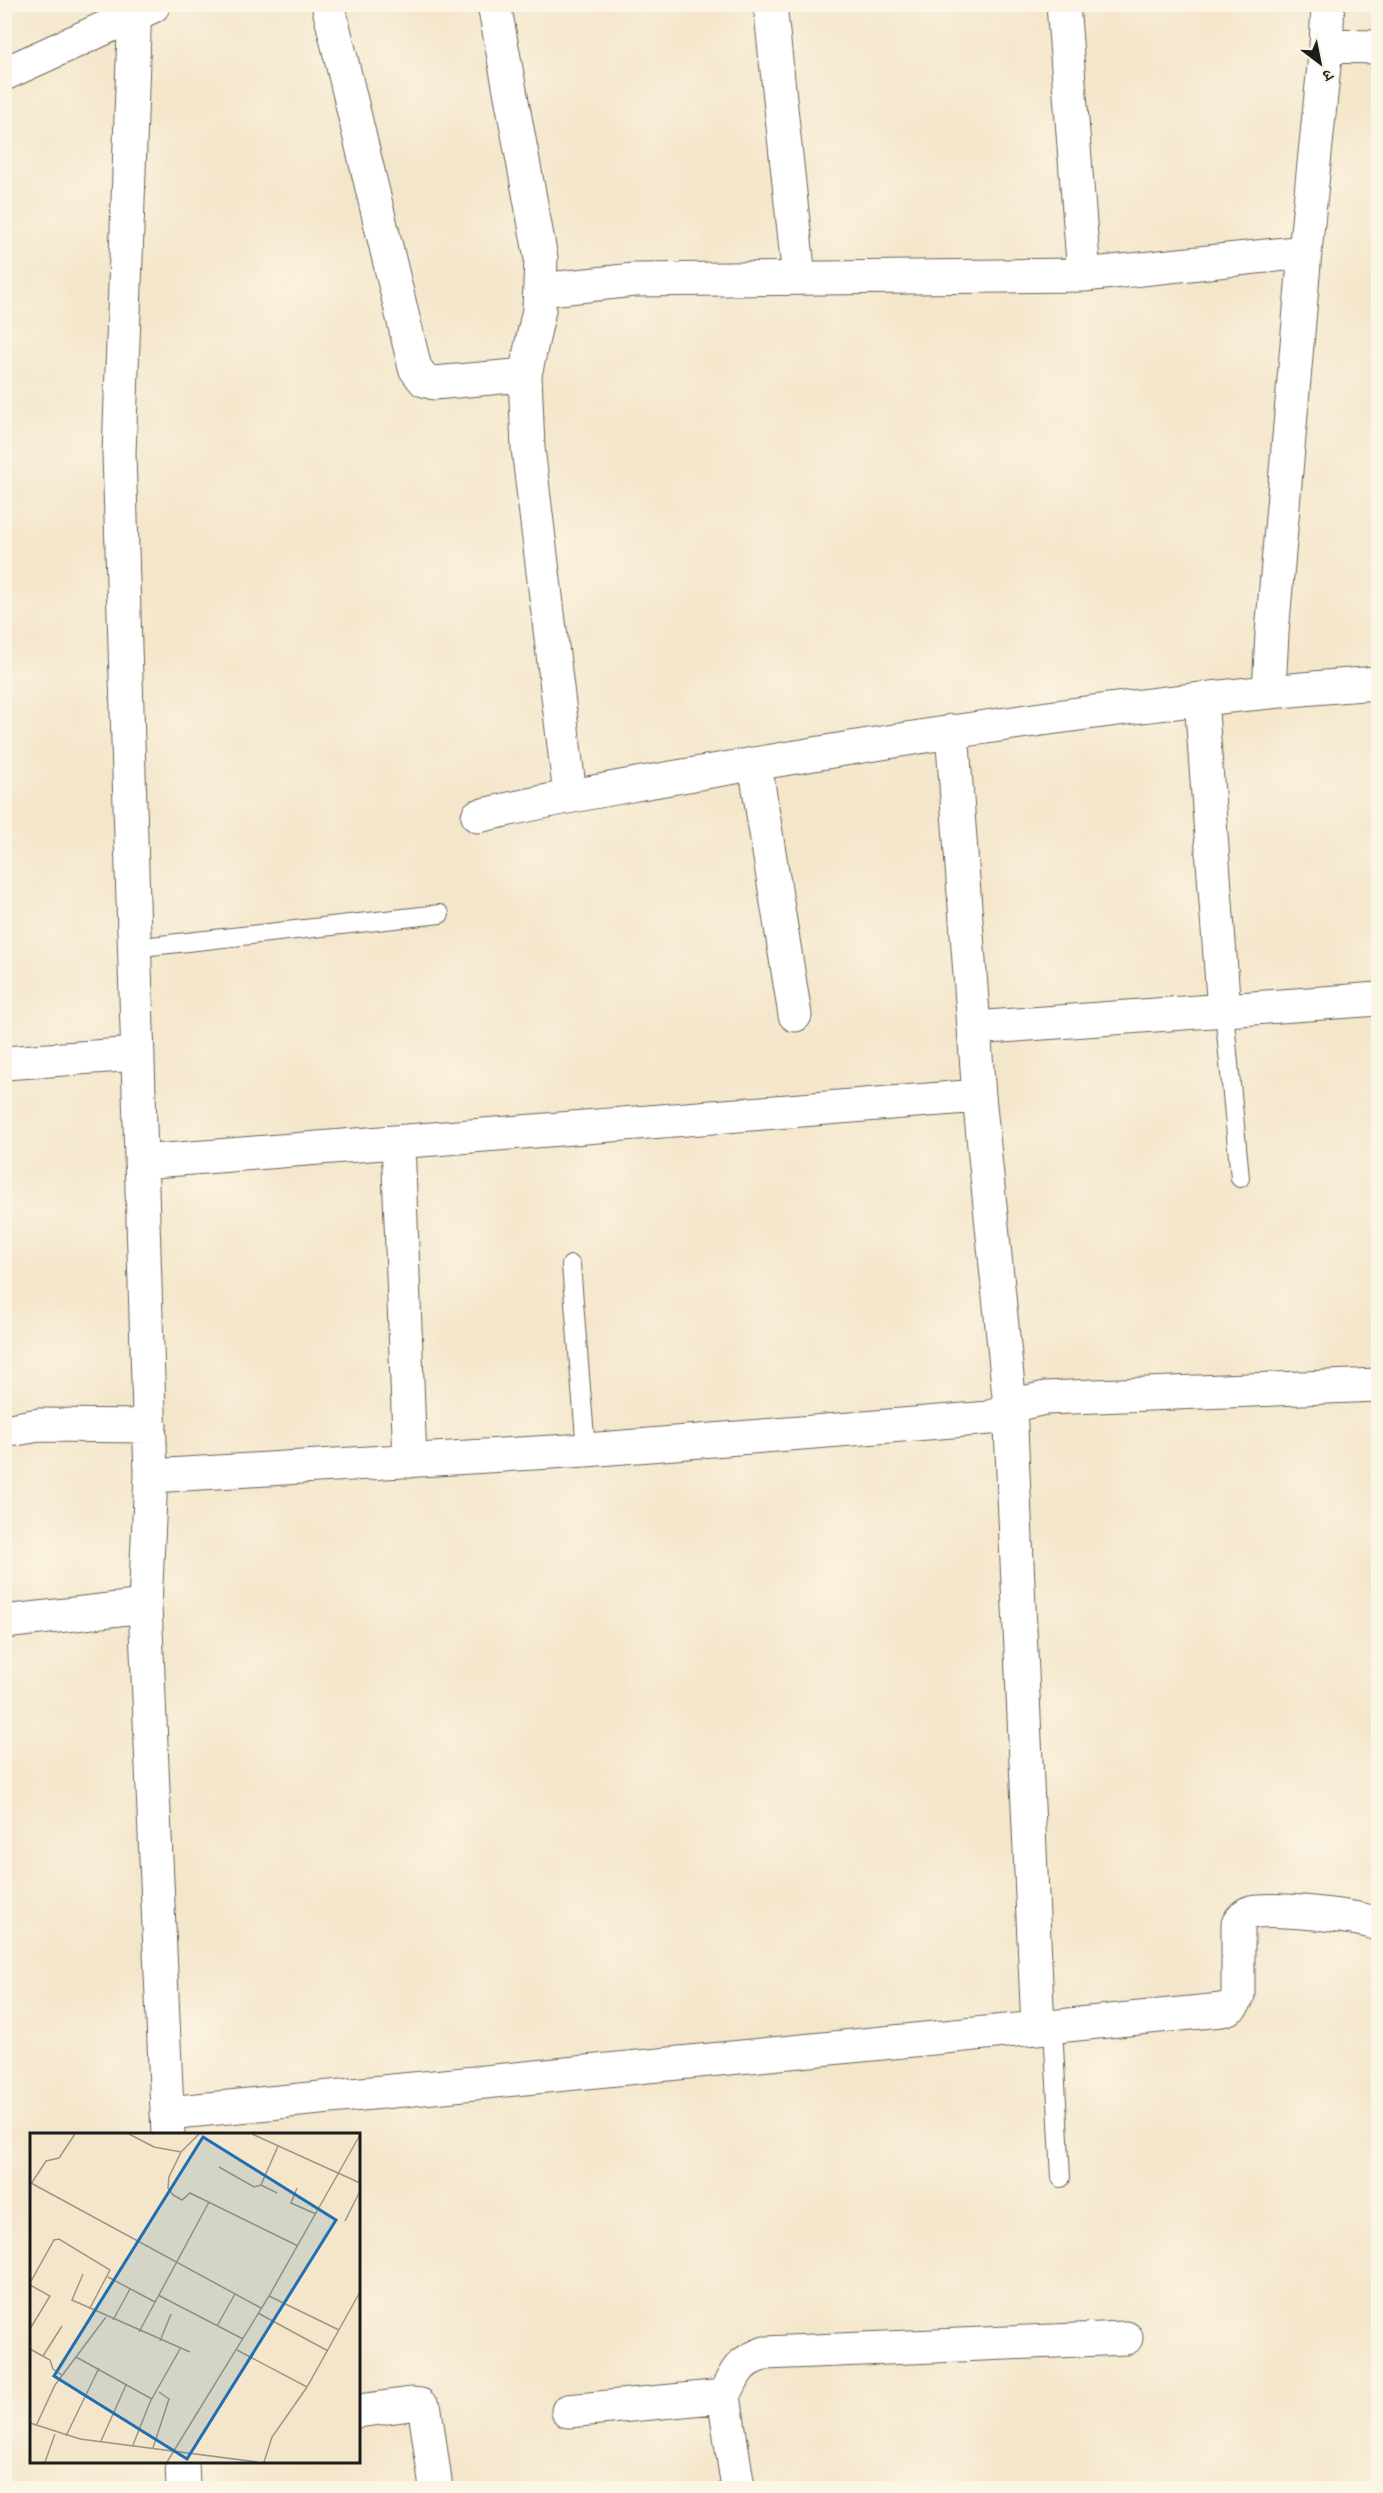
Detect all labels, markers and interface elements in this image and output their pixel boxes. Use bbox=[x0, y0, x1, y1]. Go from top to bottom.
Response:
north arrow bbox=[1290, 33, 1350, 93]
text: उ bbox=[1316, 62, 1337, 86]
inset map bbox=[30, 2133, 360, 2463]

